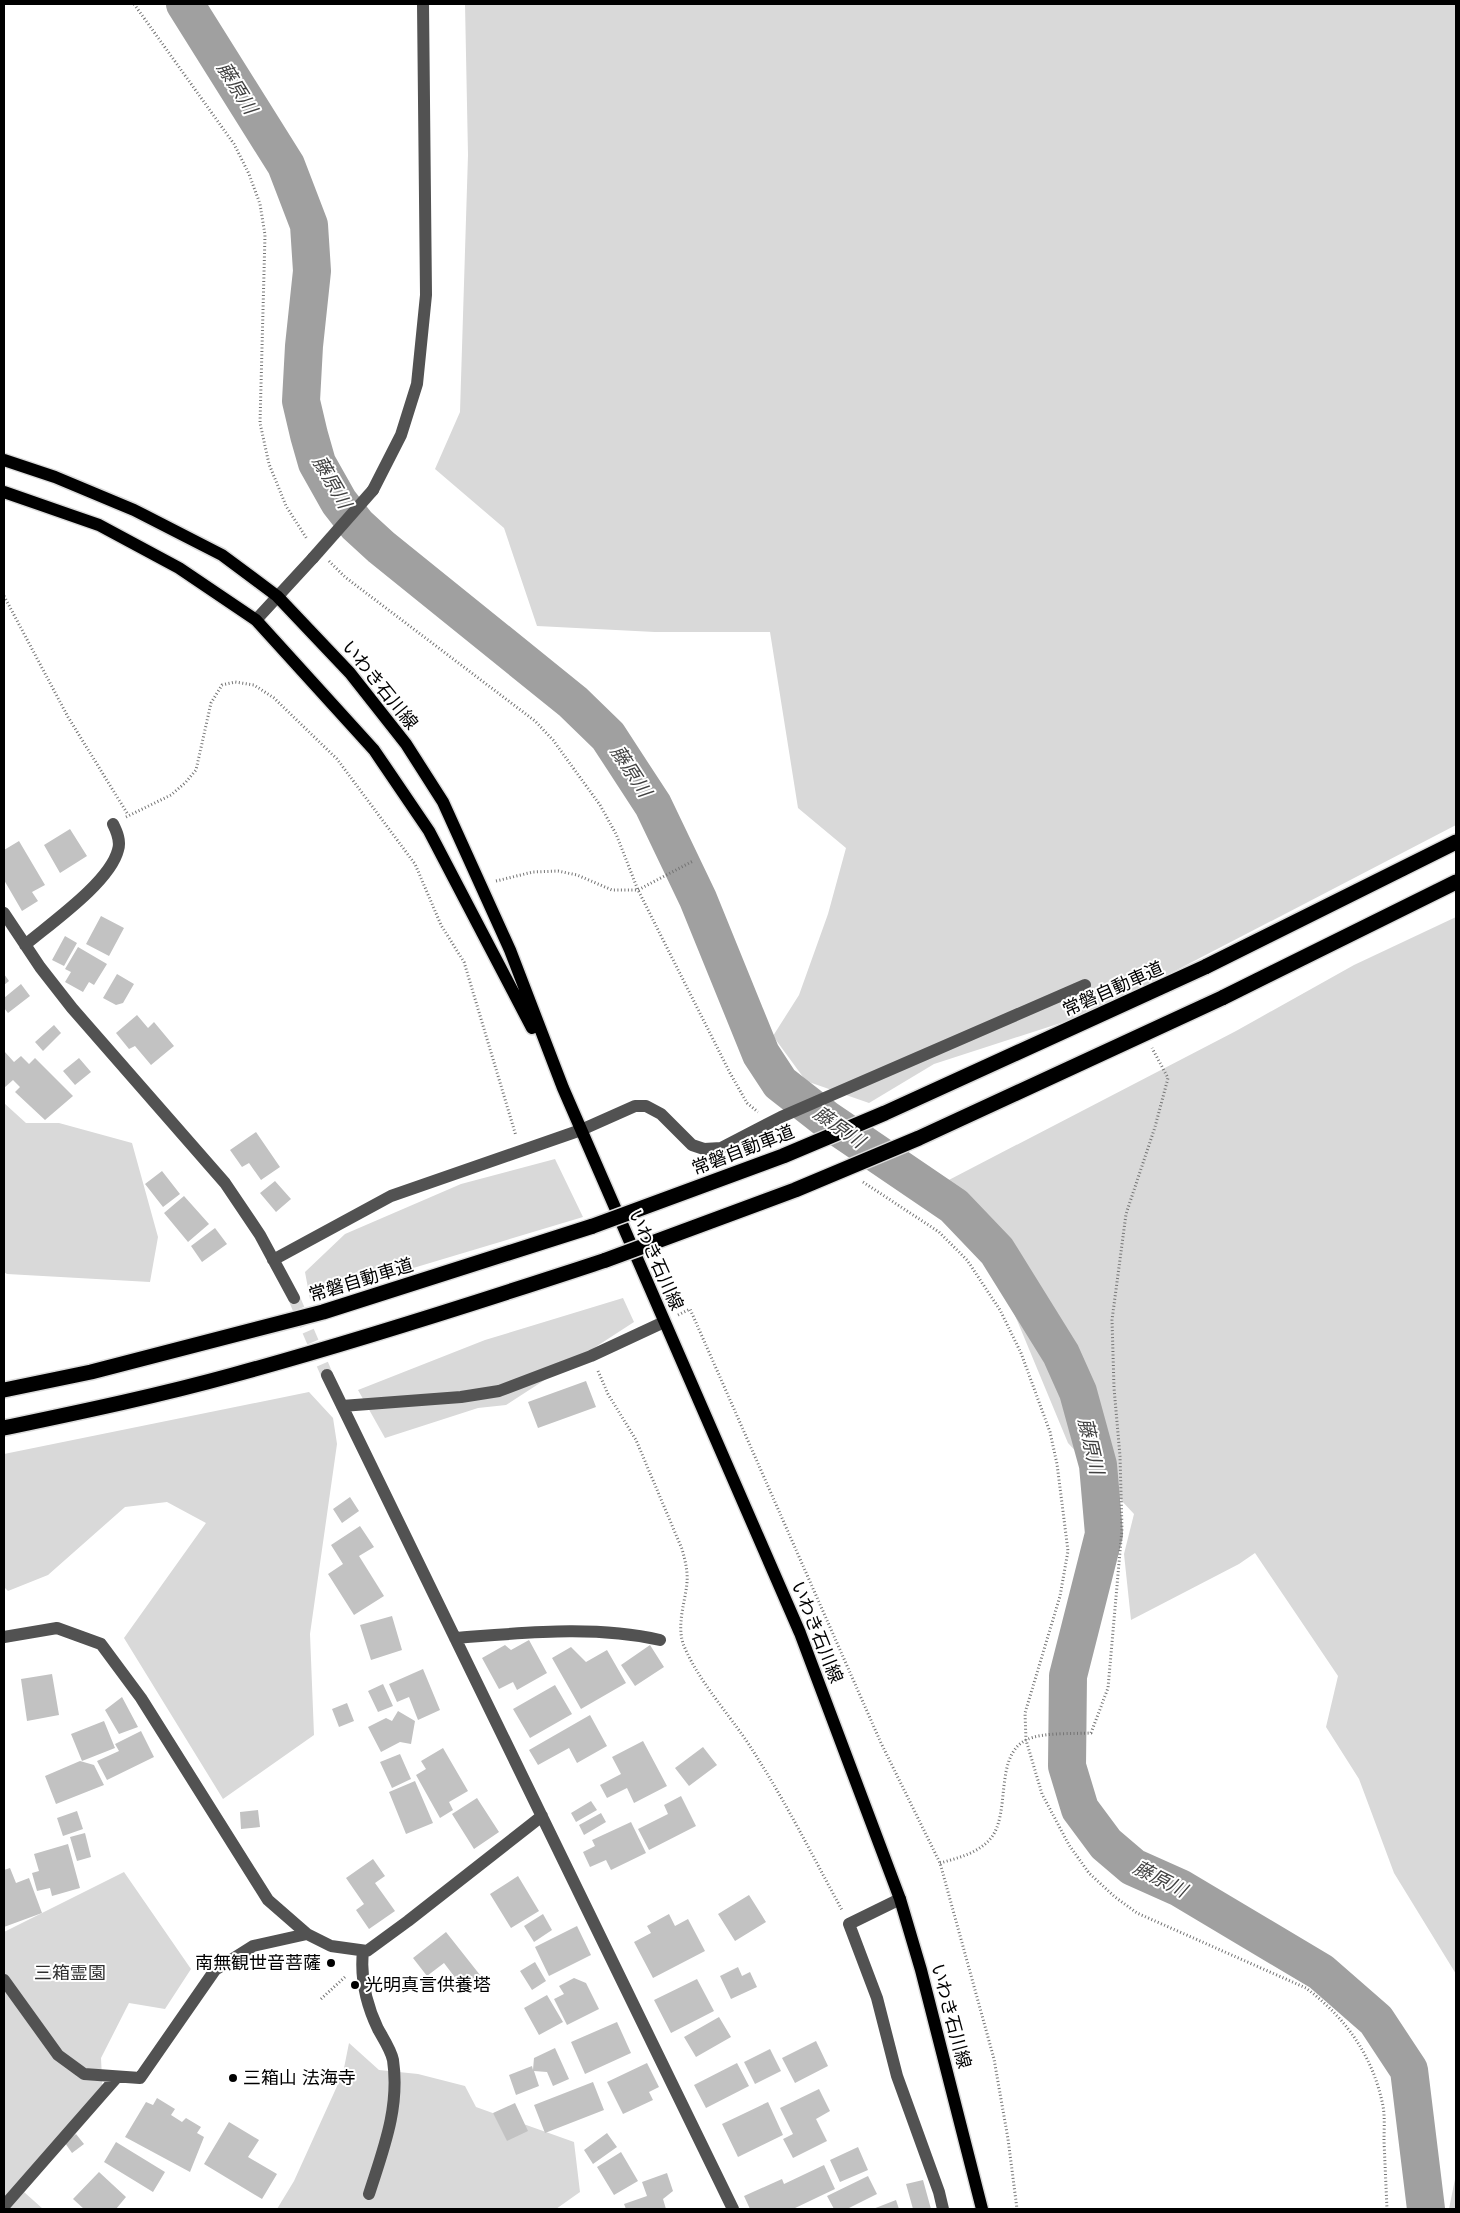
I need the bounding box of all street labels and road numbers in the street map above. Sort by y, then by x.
street label: いわき石川線 [337,635,423,735]
street label: 常磐自動車道 [1059,956,1167,1022]
street label: 常磐自動車道 [688,1119,798,1181]
street label: いわき石川線 [623,1206,689,1314]
street label: 常磐自動車道 [306,1253,416,1307]
street label: いわき石川線 [786,1577,848,1687]
street label: いわき石川線 [925,1961,977,2071]

